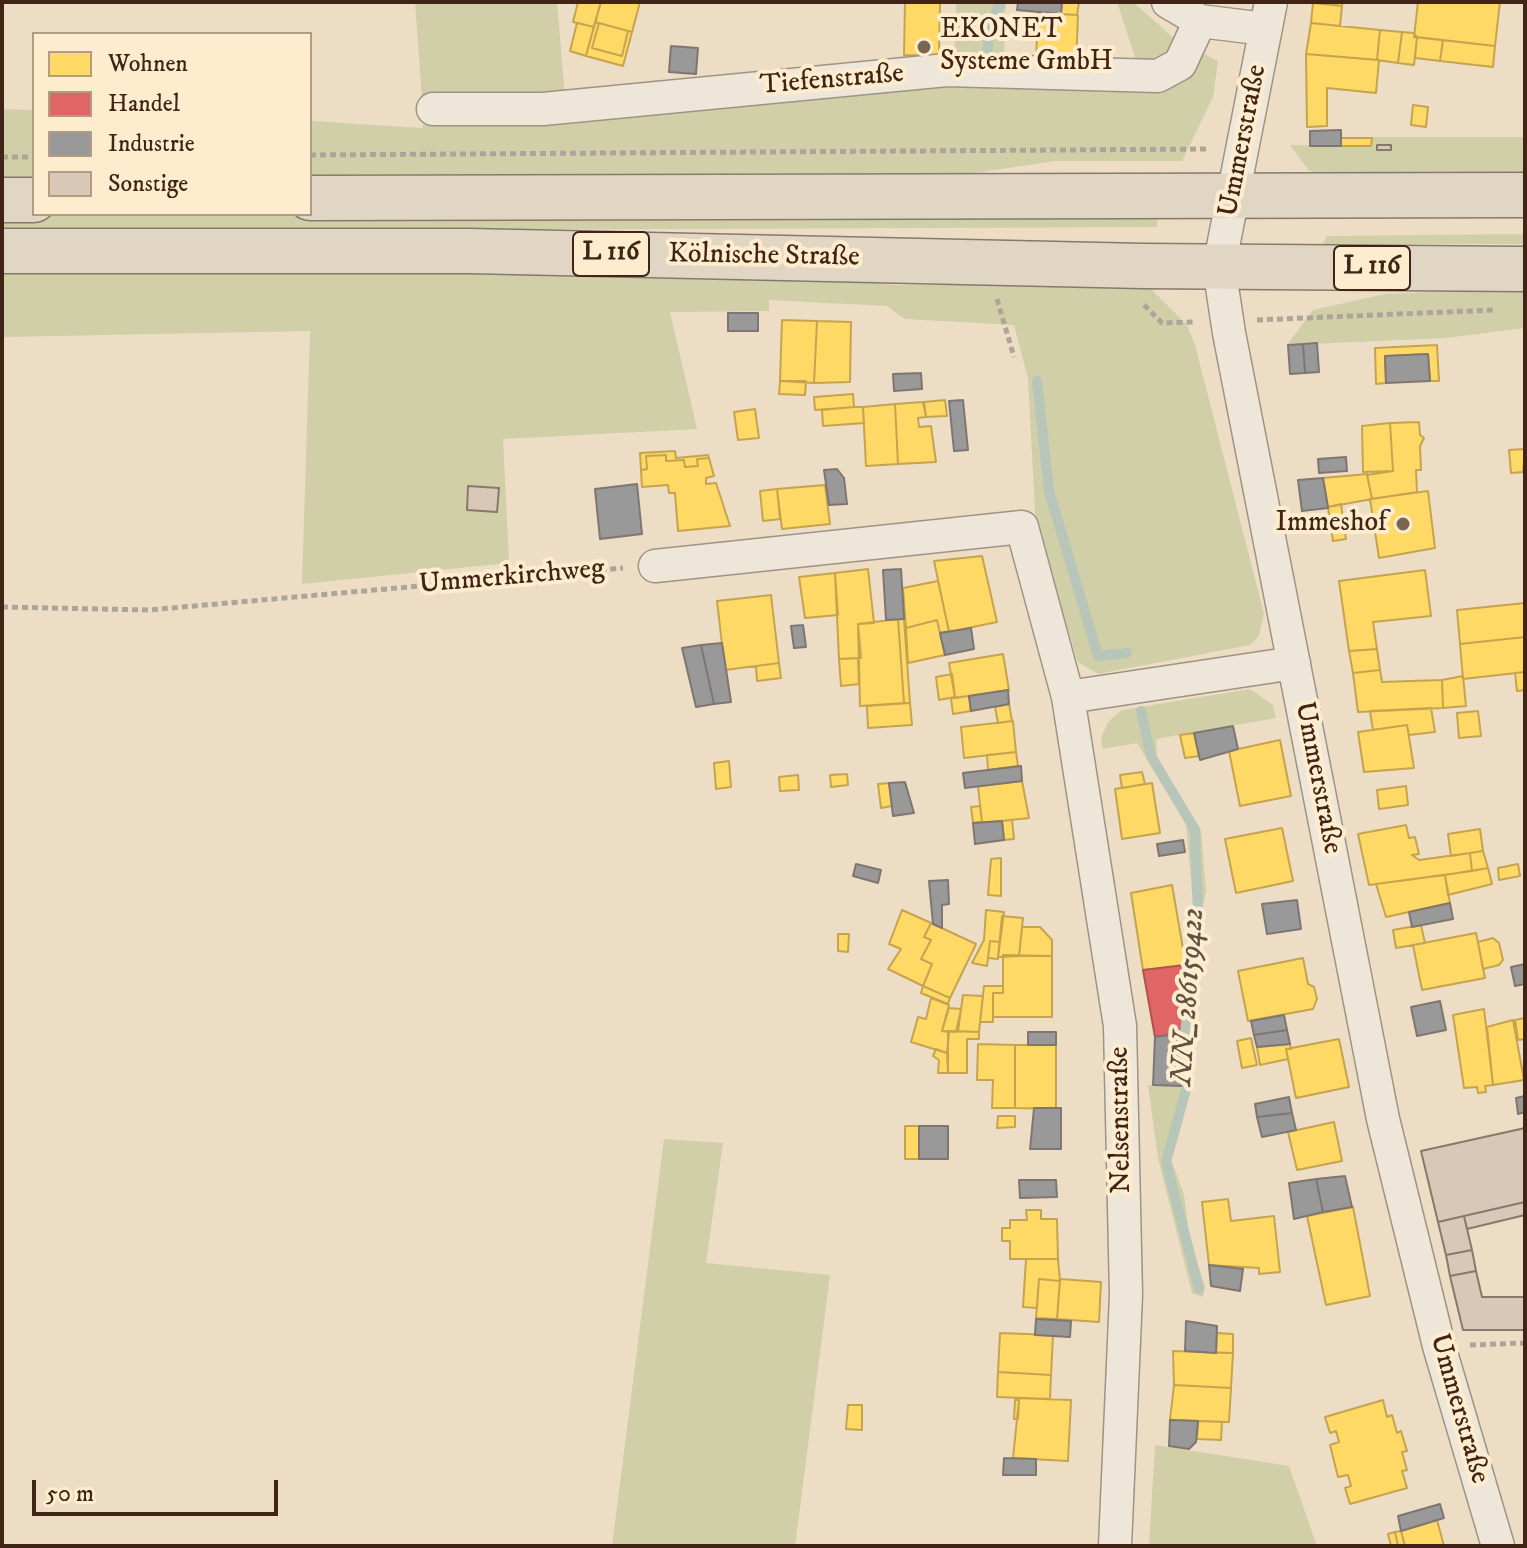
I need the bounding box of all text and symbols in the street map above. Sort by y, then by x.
place label: EKONET Systeme GmbH [940,14,1113,80]
legend [32,32,312,216]
marker: EKONET Systeme GmbH [915,38,933,56]
text: Wohnen [108,49,188,79]
street label: Tiefenstraße [759,58,905,104]
street label: Ummerstraße [1213,62,1275,220]
text: Handel [108,89,180,119]
text: Industrie [108,129,195,159]
text: Sonstige [108,169,188,199]
road number: L 116 [573,232,649,276]
street label: Kölnische Straße [668,239,860,275]
road number: L 116 [1334,246,1410,290]
place label: Immeshof [1275,507,1387,541]
marker: Immeshof [1394,515,1412,533]
street label: Ummerkirchweg [418,553,606,603]
street label: Ummerstraße [1286,699,1348,857]
water label: NN_286159422 [1166,907,1214,1087]
street label: Nelsenstraße [1104,1046,1140,1194]
street label: Ummerstraße [1421,1330,1495,1488]
scale bar [36,1464,282,1514]
text: 50 m [46,1479,94,1509]

